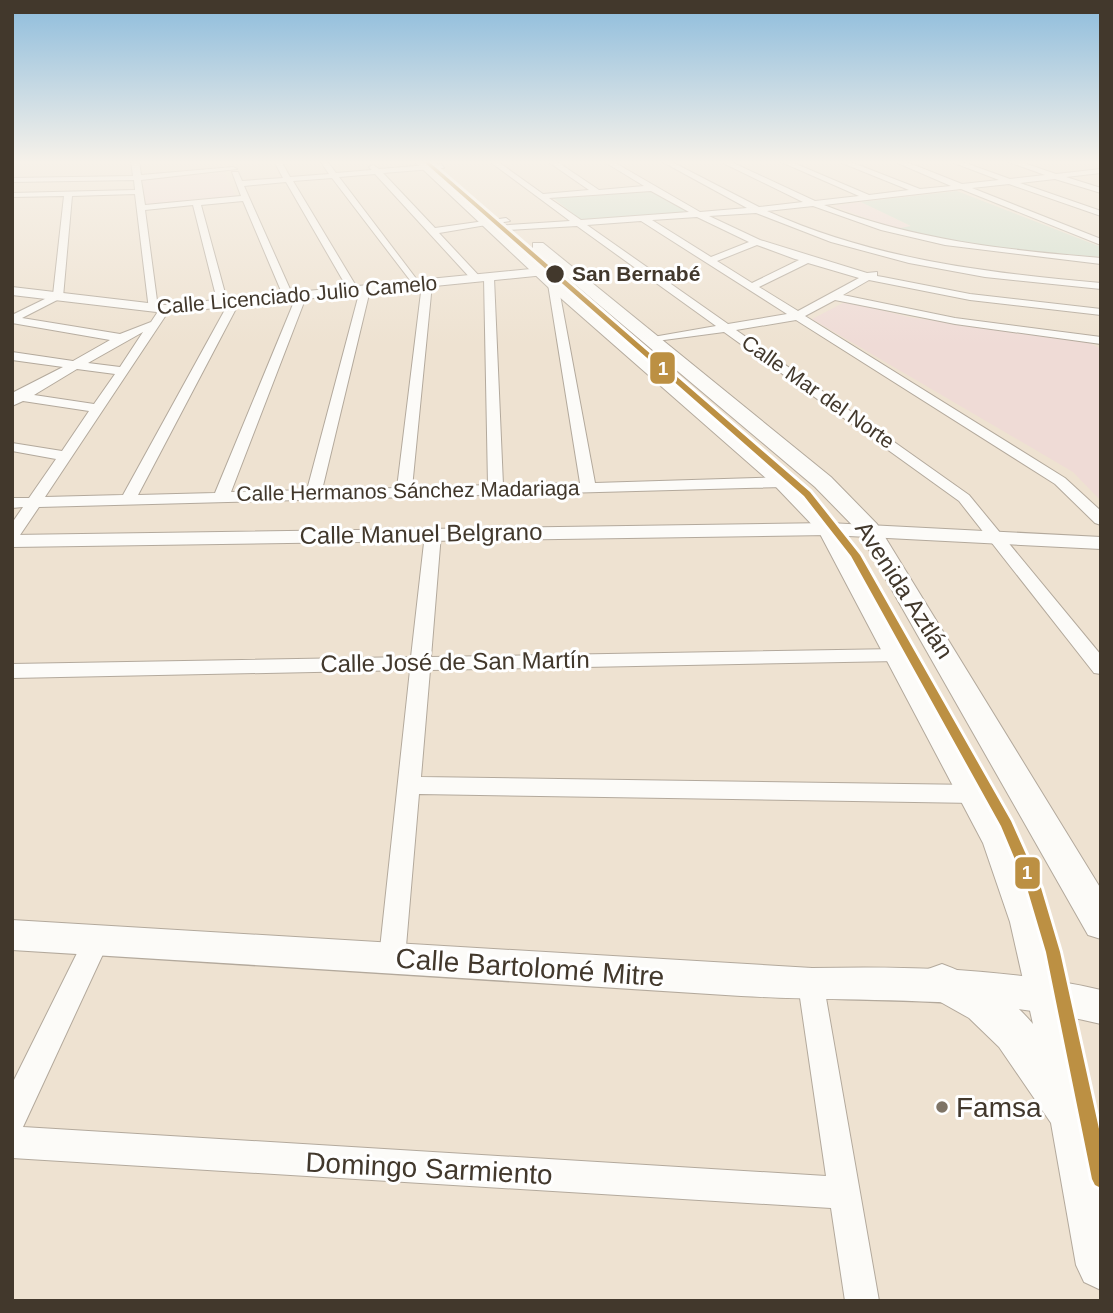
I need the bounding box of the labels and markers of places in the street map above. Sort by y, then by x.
place label: San Bernabé [572,262,700,285]
marker: San Bernabé [544,263,566,285]
place label: Famsa [956,1092,1042,1123]
marker: Famsa [934,1099,950,1115]

